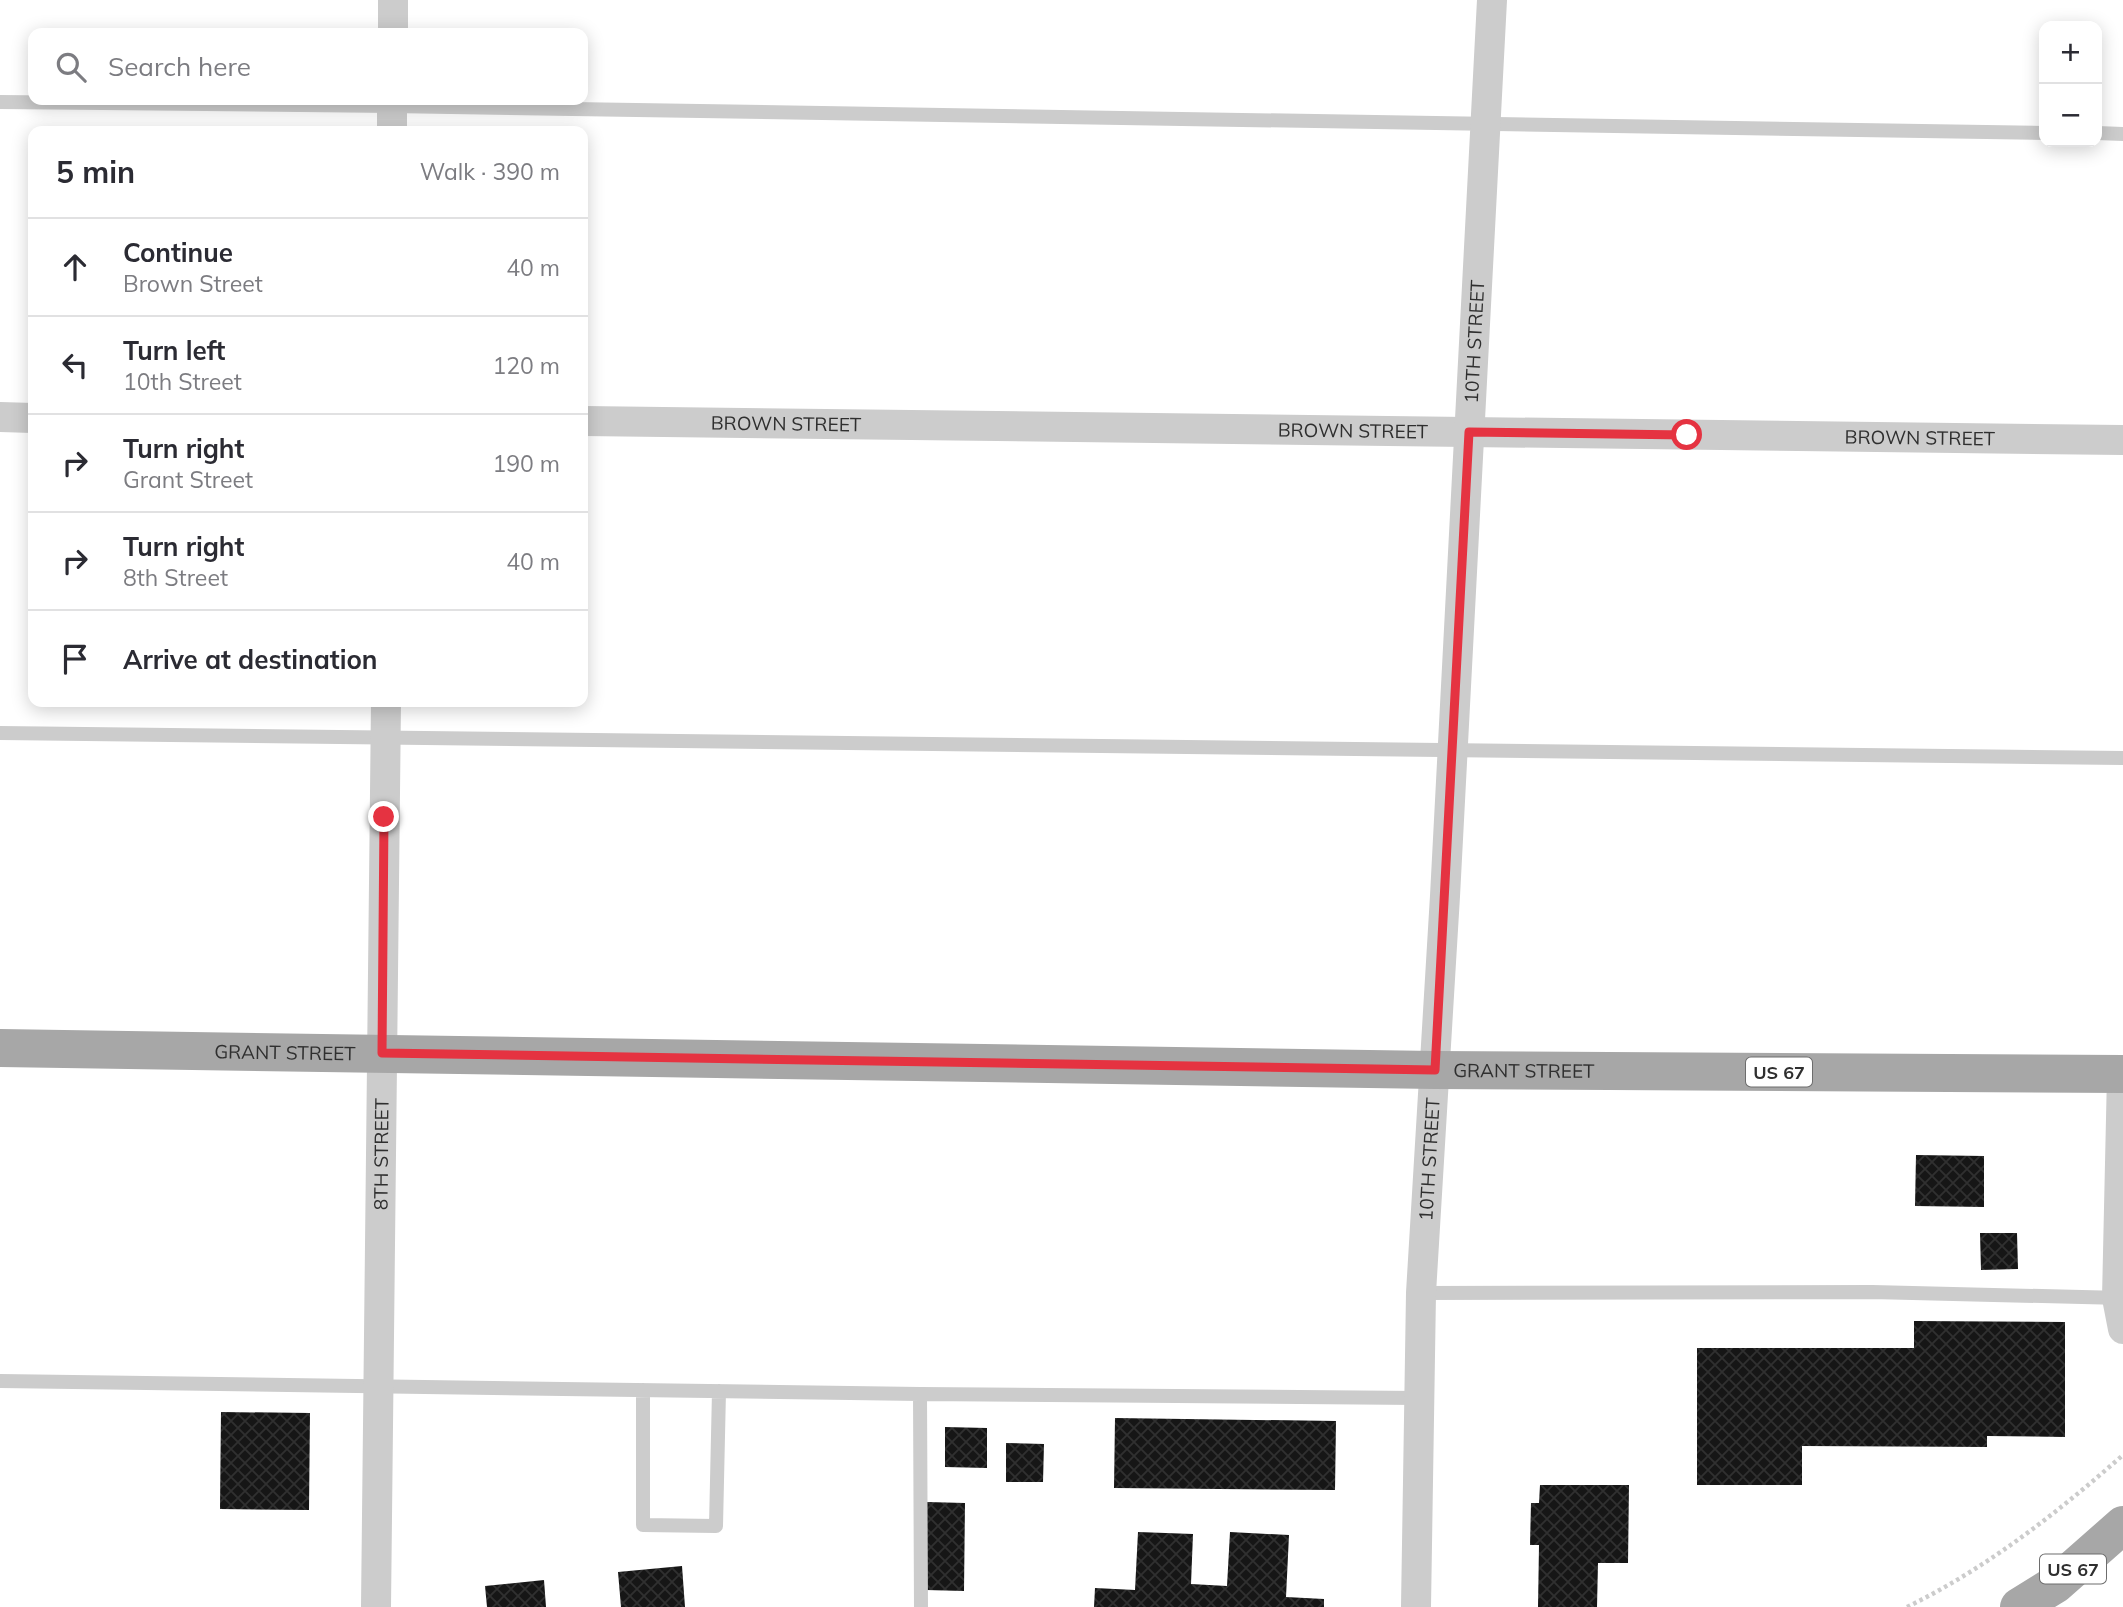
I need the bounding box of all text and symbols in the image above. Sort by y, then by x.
map controls [2039,21,2102,147]
button: + [2039,21,2102,84]
search box [28,28,588,105]
icon: search [52,48,90,86]
text: Search here [108,50,251,83]
button: − [2039,84,2102,147]
text: 5 min [56,153,135,191]
text: Walk · 390 m [420,157,560,186]
text: Continue [123,236,233,269]
icon: ahead [56,248,94,286]
text: 40 m [506,253,560,282]
text: Brown Street [123,269,263,298]
street label: 10TH STREET [1459,279,1489,404]
text: Turn left [123,334,225,367]
icon: left [56,346,94,384]
text: 120 m [492,351,560,380]
text: 10th Street [123,367,242,396]
street label: BROWN STREET [711,411,862,436]
street label: BROWN STREET [1278,418,1429,443]
route start [1671,419,1702,450]
street label: BROWN STREET [1845,425,1996,450]
text: Turn right [123,432,244,465]
icon: right [56,444,94,482]
text: 190 m [492,449,560,478]
text: Grant Street [123,465,253,494]
text: Turn right [123,530,244,563]
icon: right [56,542,94,580]
text: 40 m [506,547,560,576]
text: 8th Street [123,563,228,592]
icon: arrive [56,640,94,678]
text: Arrive at destination [123,643,378,676]
route end [368,801,399,832]
street label: GRANT STREET [214,1039,356,1065]
street label: GRANT STREET [1453,1058,1595,1083]
road number: US 67 [1746,1058,1812,1086]
street label: 10TH STREET [1413,1096,1445,1222]
street label: 8TH STREET [368,1097,394,1210]
road number: US 67 [2040,1554,2106,1584]

